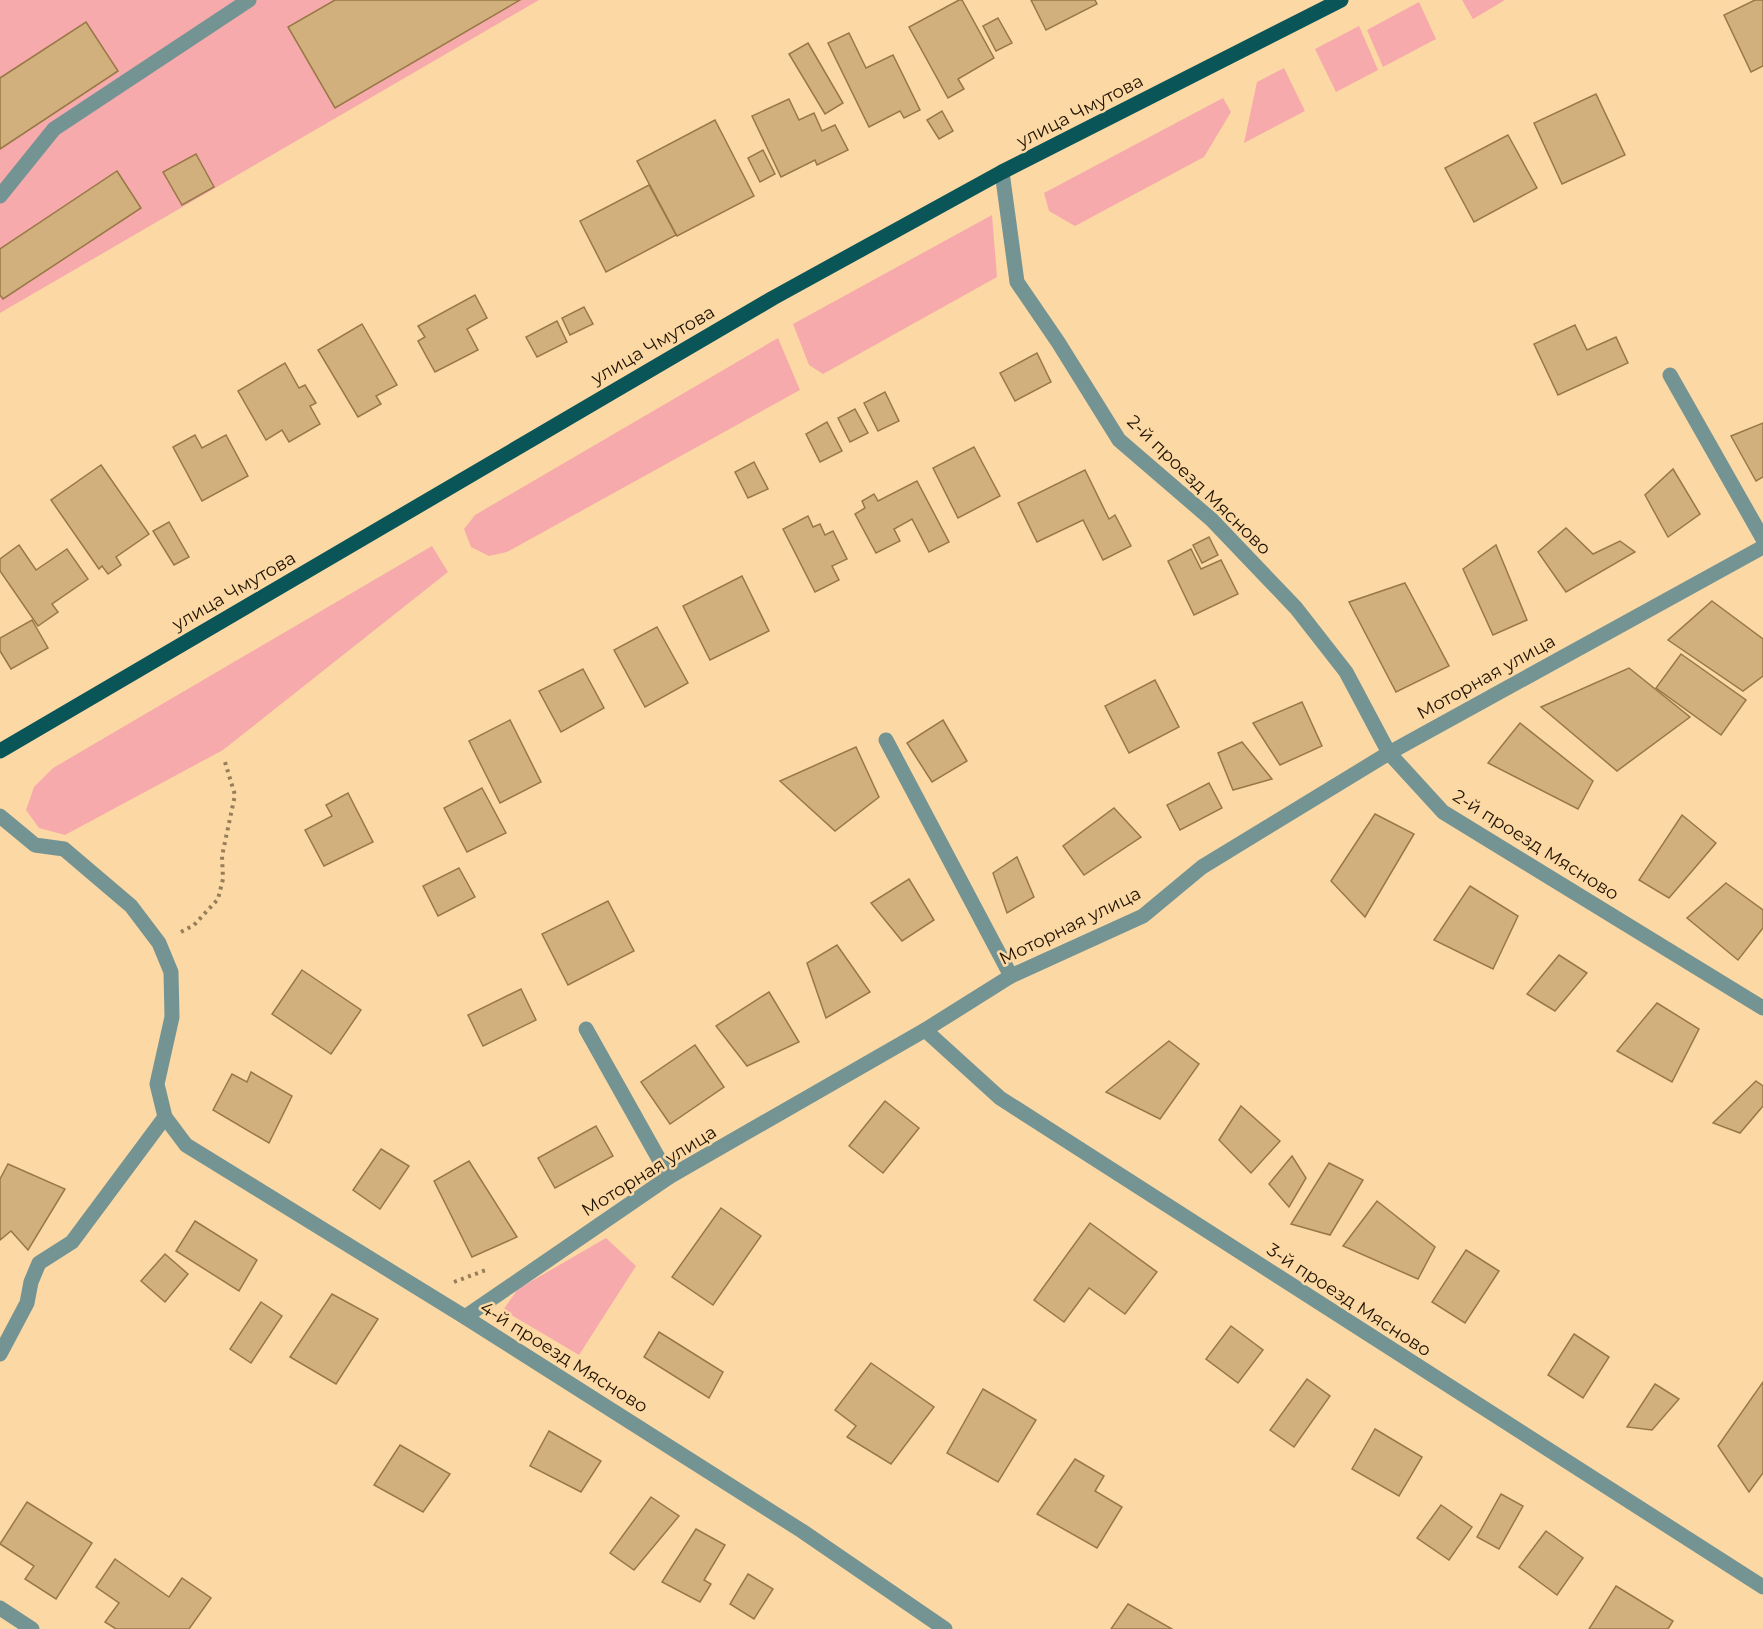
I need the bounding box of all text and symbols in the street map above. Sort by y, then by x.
street label: улица Чмутова [1012,70,1147,153]
street label: улица Чмутова [586,301,719,390]
street label: 2-й проезд Мясново [1122,411,1276,559]
street label: улица Чмутова [167,547,300,636]
street label: Моторная улица [1413,630,1559,724]
street label: 2-й проезд Мясново [1449,785,1623,905]
street label: Моторная улица [996,882,1144,970]
street label: Моторная улица [578,1121,720,1221]
street label: 3-й проезд Мясново [1263,1239,1435,1361]
street label: 4-й проезд Мясново [476,1296,652,1418]

